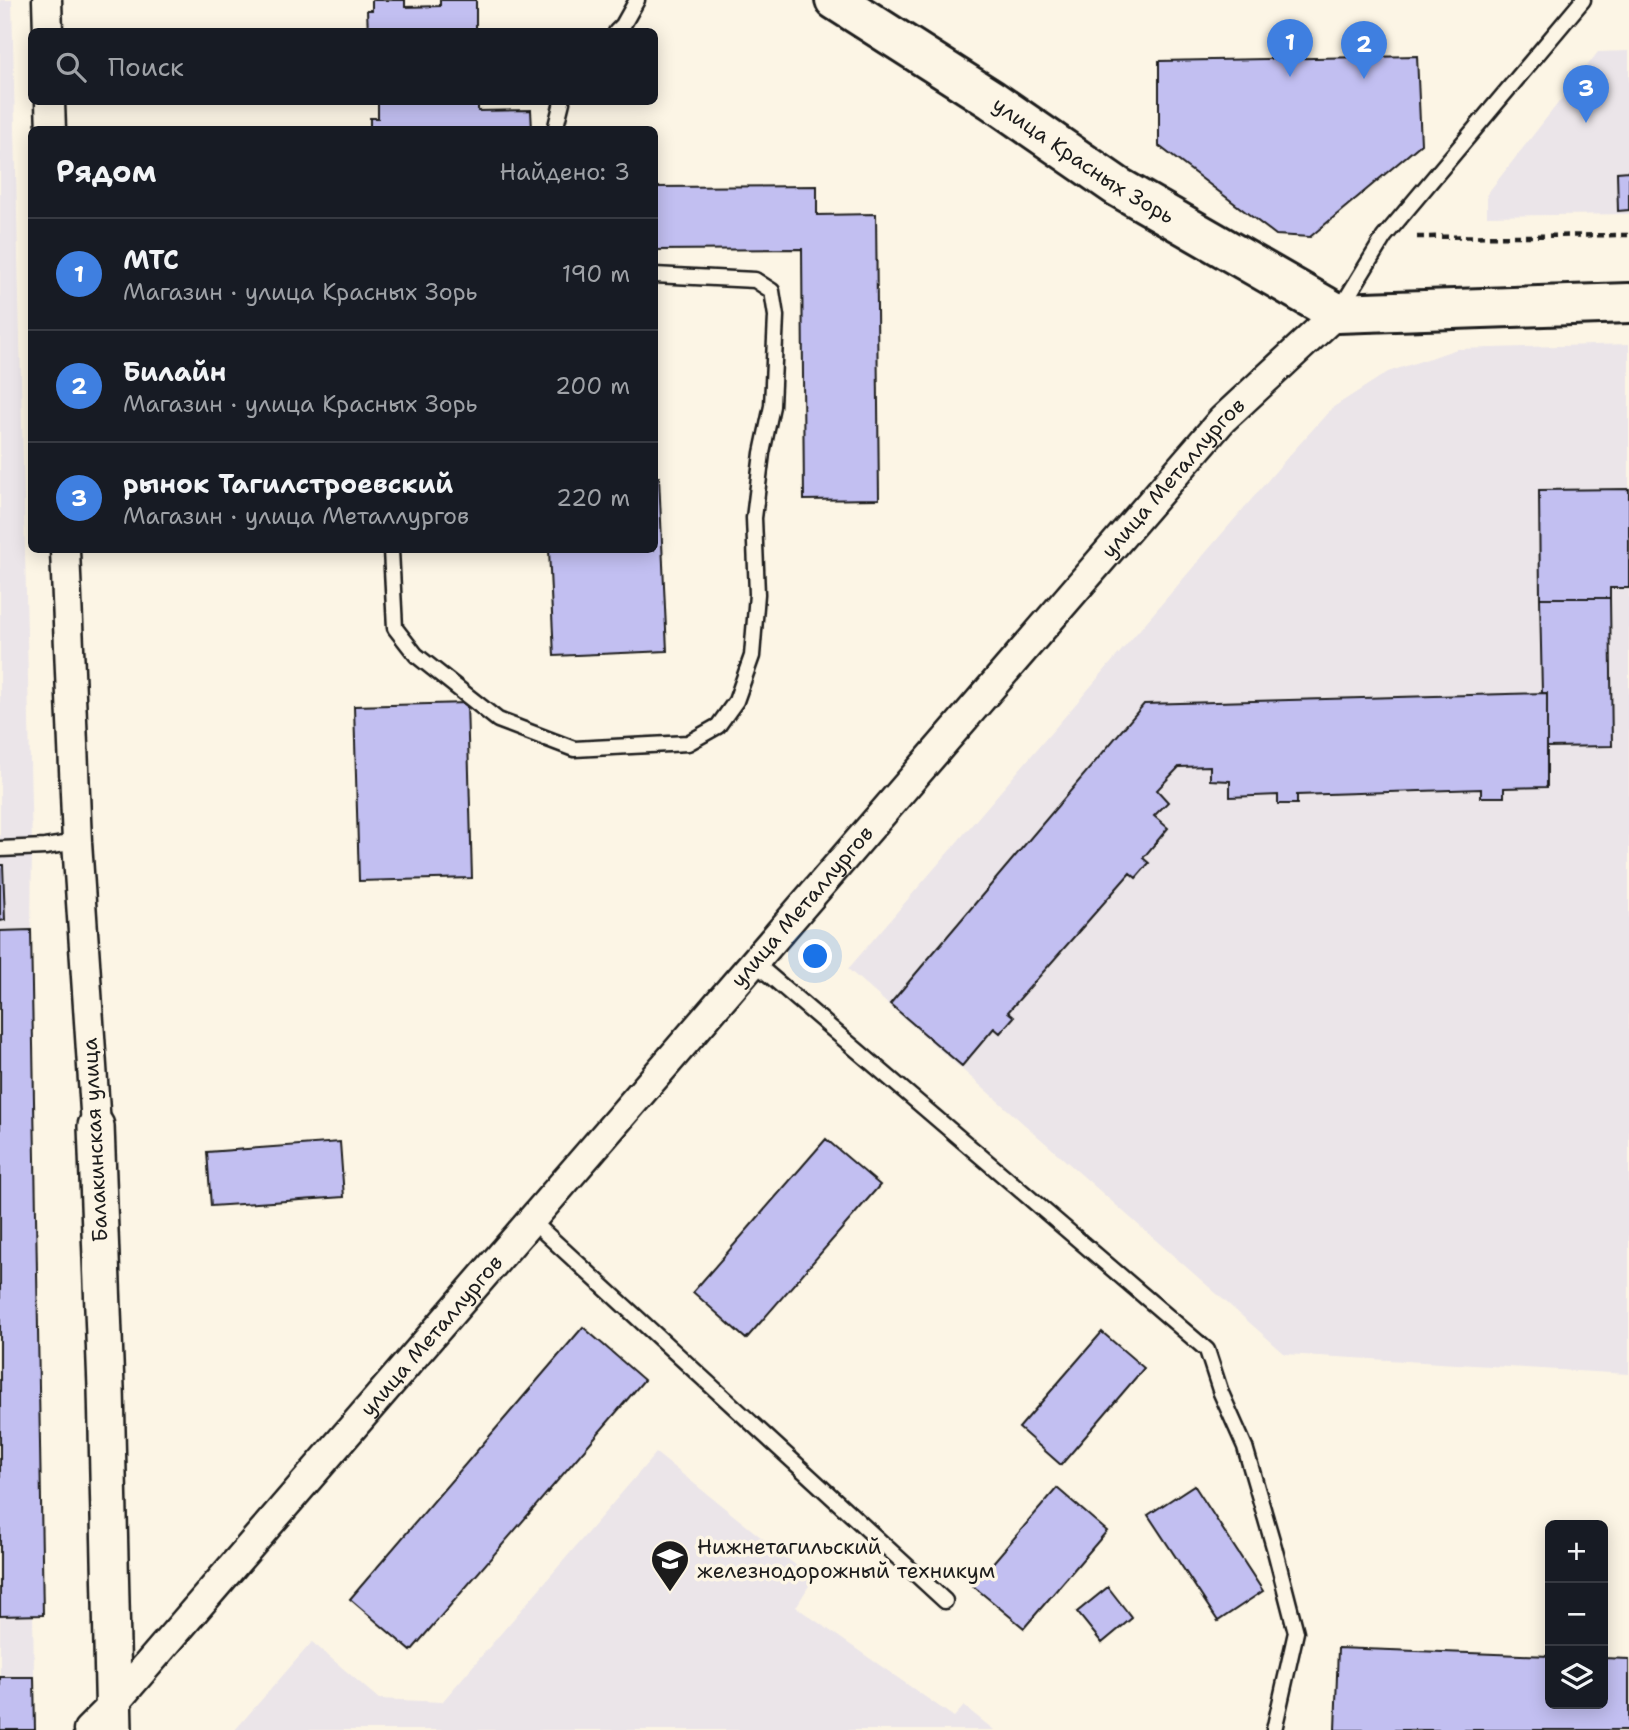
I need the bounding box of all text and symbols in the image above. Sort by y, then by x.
pin: 1 [1267,19,1313,77]
pin: 2 [1341,21,1387,79]
search box [28,28,658,105]
icon: search [52,48,90,86]
text: Поиск [108,49,184,84]
pin: 3 [1563,65,1609,123]
street label: улица Красных Зорь [987,91,1180,231]
text: Рядом [56,151,156,192]
text: Найдено: 3 [500,157,630,187]
text: МТС [123,242,179,277]
text: 1 [74,259,84,289]
text: 190 m [562,259,630,289]
text: Магазин · улица Красных Зорь [123,277,477,307]
text: Билайн [123,354,226,389]
text: 2 [71,371,87,401]
text: 200 m [555,371,630,401]
text: Магазин · улица Красных Зорь [123,389,477,419]
street label: улица Металлургов [1095,392,1251,564]
text: рынок Тагилстроевский [123,466,453,501]
text: 3 [71,483,87,513]
text: 220 m [556,483,630,513]
text: Магазин · улица Металлургов [123,501,469,531]
street label: улица Металлургов [725,820,880,993]
your location [798,939,832,973]
street label: Балакинская улица [76,1037,114,1243]
street label: улица Металлургов [354,1249,509,1422]
map controls [1545,1520,1608,1709]
button: + [1545,1520,1608,1583]
place label: Нижнетагильский железнодорожный техникум [697,1533,995,1585]
school or university icon: Нижнетагильский железнодорожный техникум [649,1538,691,1593]
button: − [1545,1583,1608,1646]
button: layers [1545,1646,1608,1709]

